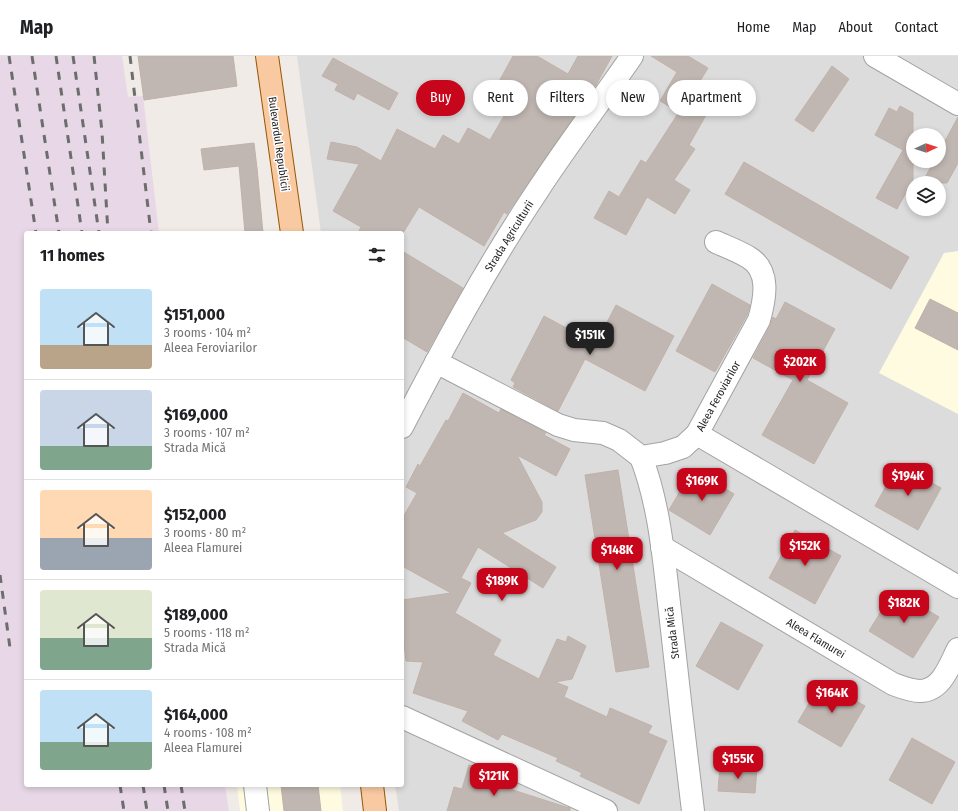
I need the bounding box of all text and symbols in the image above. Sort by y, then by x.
text: Map [20,16,53,39]
text: Home [737,19,770,36]
text: Map [792,19,816,36]
text: About [838,19,873,36]
text: Contact [895,19,938,36]
chip: Buy [416,80,465,116]
chip: Rent [473,80,528,116]
chip: Filters [536,80,598,116]
chip: New [606,80,659,116]
chip: Apartment [667,80,756,116]
street label: Bulevardul Republicii [265,96,292,192]
north arrow [906,128,946,168]
map controls [906,128,946,216]
button: layers [906,176,946,216]
street label: Strada Agriculturii [482,198,537,274]
icon: filters [366,244,388,266]
text: 11 homes [40,245,105,266]
text: $151,000 [164,304,225,325]
icon: home [72,305,120,353]
pin: $151K [562,322,618,356]
text: 3 rooms · 104 m² [164,325,251,340]
text: $151K [575,327,605,342]
text: Aleea Feroviarilor [164,340,257,355]
pin: $202K [772,349,828,383]
text: $202K [784,354,816,369]
street label: Aleea Feroviarilor [694,359,743,434]
text: $169,000 [164,404,228,425]
icon: home [72,406,120,454]
text: 3 rooms · 107 m² [164,425,250,440]
text: Strada Mică [164,440,226,455]
pin: $194K [880,463,936,497]
pin: $169K [674,468,730,502]
text: $194K [892,468,924,483]
text: $169K [686,473,718,488]
text: $152,000 [164,504,227,525]
icon: home [72,506,120,554]
text: 3 rooms · 80 m² [164,525,246,540]
pin: $152K [777,533,833,567]
pin: $148K [589,537,645,571]
text: $152K [789,538,821,553]
text: Aleea Flamurei [164,540,242,555]
text: $148K [601,542,633,557]
pin: $189K [474,568,530,602]
text: $189K [486,573,518,588]
pin: $182K [876,590,932,624]
text: $182K [888,595,920,610]
text: $189,000 [164,604,228,625]
icon: home [72,606,120,654]
street label: Strada Mică [663,606,682,660]
street label: Aleea Flamurei [784,616,848,661]
text: 5 rooms · 118 m² [164,625,249,640]
text: Strada Mică [164,640,226,655]
pin: $164K [804,680,860,714]
text: $164K [816,685,848,700]
text: $164,000 [164,704,228,725]
icon: home [72,706,120,754]
text: 4 rooms · 108 m² [164,725,252,740]
text: Aleea Flamurei [164,740,242,755]
pin: $155K [710,746,766,780]
text: $155K [722,751,754,766]
pin: $121K [466,763,522,797]
text: $121K [479,768,509,783]

